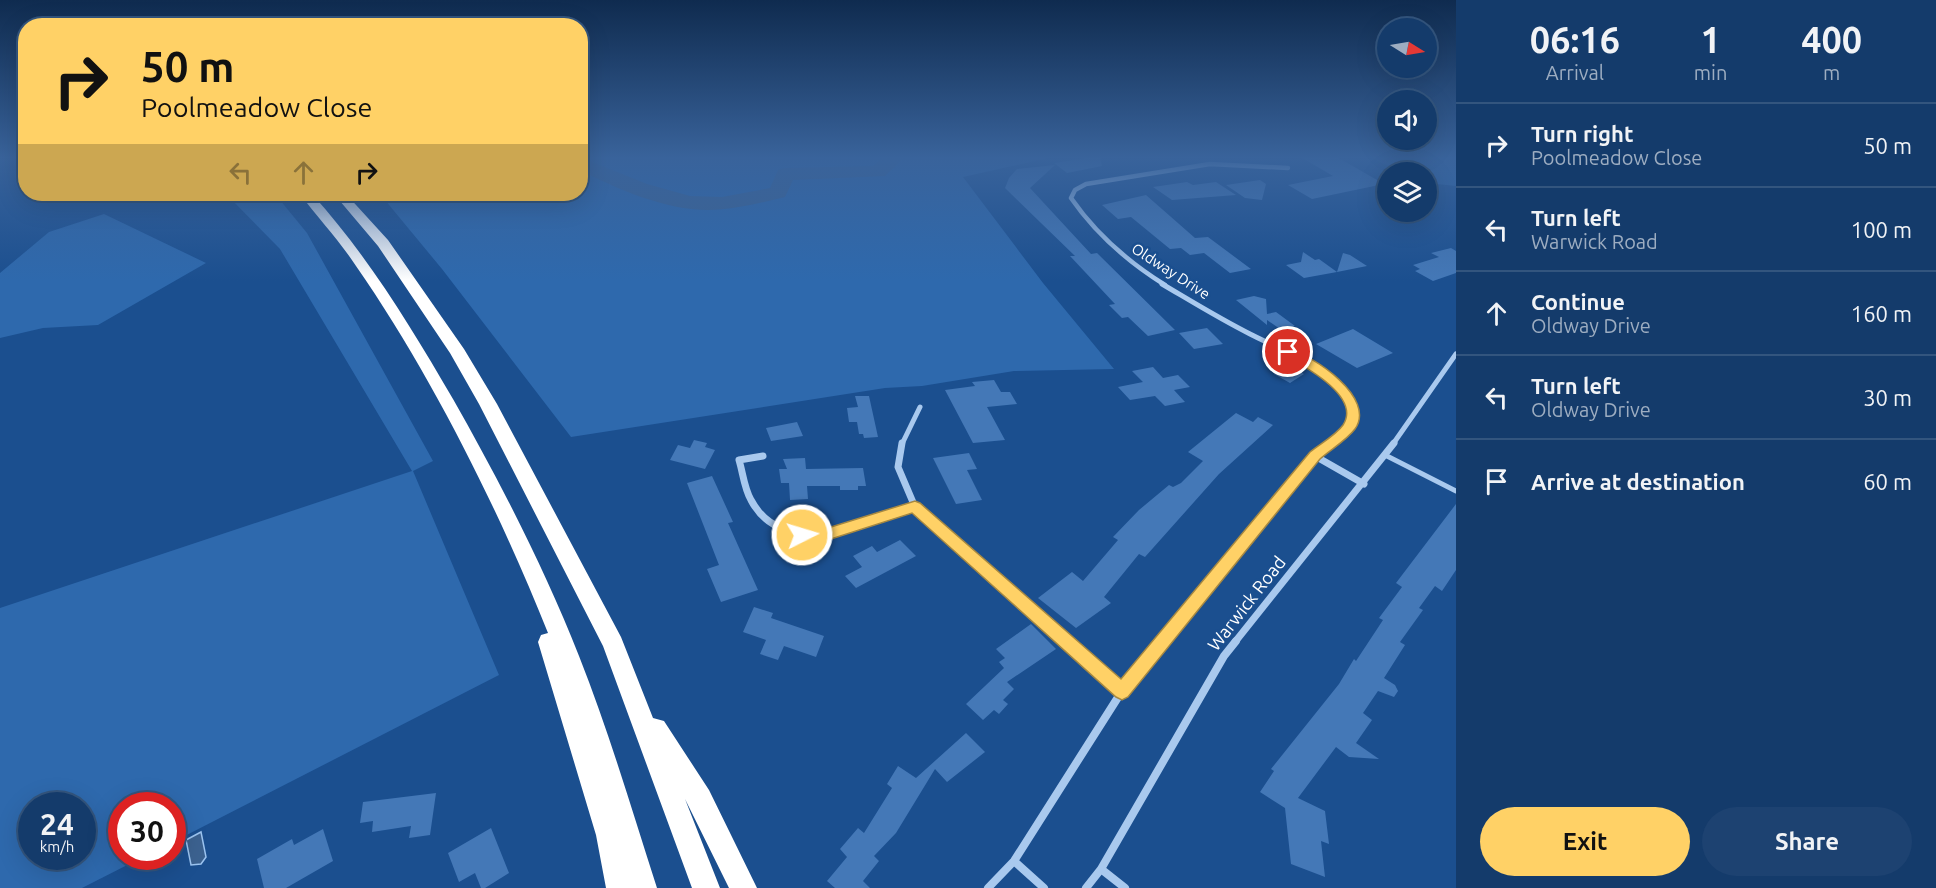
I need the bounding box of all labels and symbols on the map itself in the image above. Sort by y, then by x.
north arrow [1377,18,1437,78]
street label: Oldway Drive [1129,239,1213,303]
pin [1262,326,1313,377]
position arrow [770,503,834,567]
street label: Warwick Road [1203,552,1289,654]
speed limit sign: 30 [108,792,186,870]

